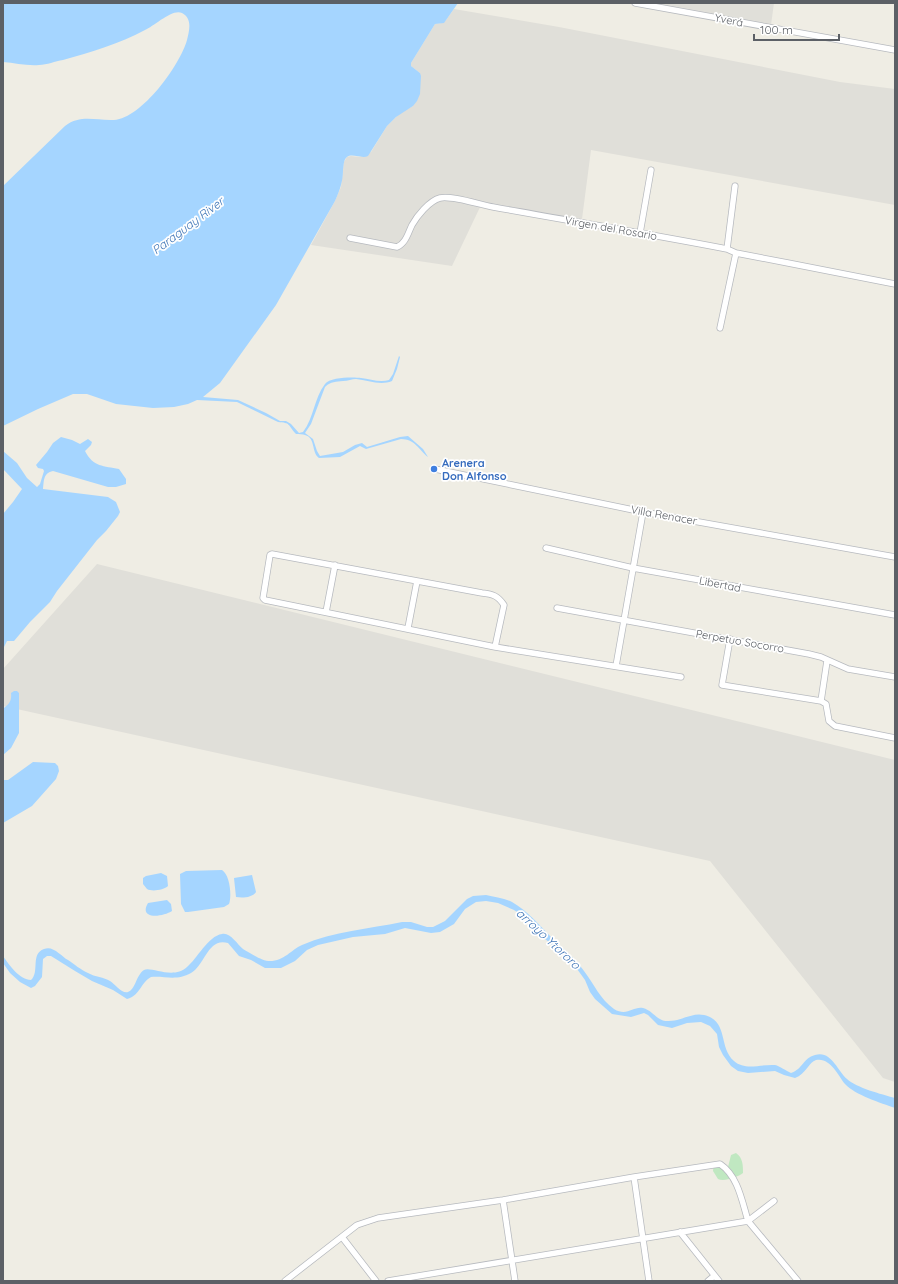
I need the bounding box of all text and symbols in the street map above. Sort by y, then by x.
street label: Yverá [714,10,744,30]
scale bar [754,16,839,42]
text: 100 m [760,22,793,37]
water label: Paraguay River [149,193,228,257]
street label: Virgen del Rosario [564,213,659,243]
place label: Arenera Don Alfonso [442,456,507,483]
marker: Arenera Don Alfonso [429,464,439,474]
street label: Villa Renacer [630,502,699,528]
street label: Libertad [698,573,742,595]
street label: Perpetuo Socorro [695,626,786,656]
water label: arroyo Ytororo [513,905,584,973]

